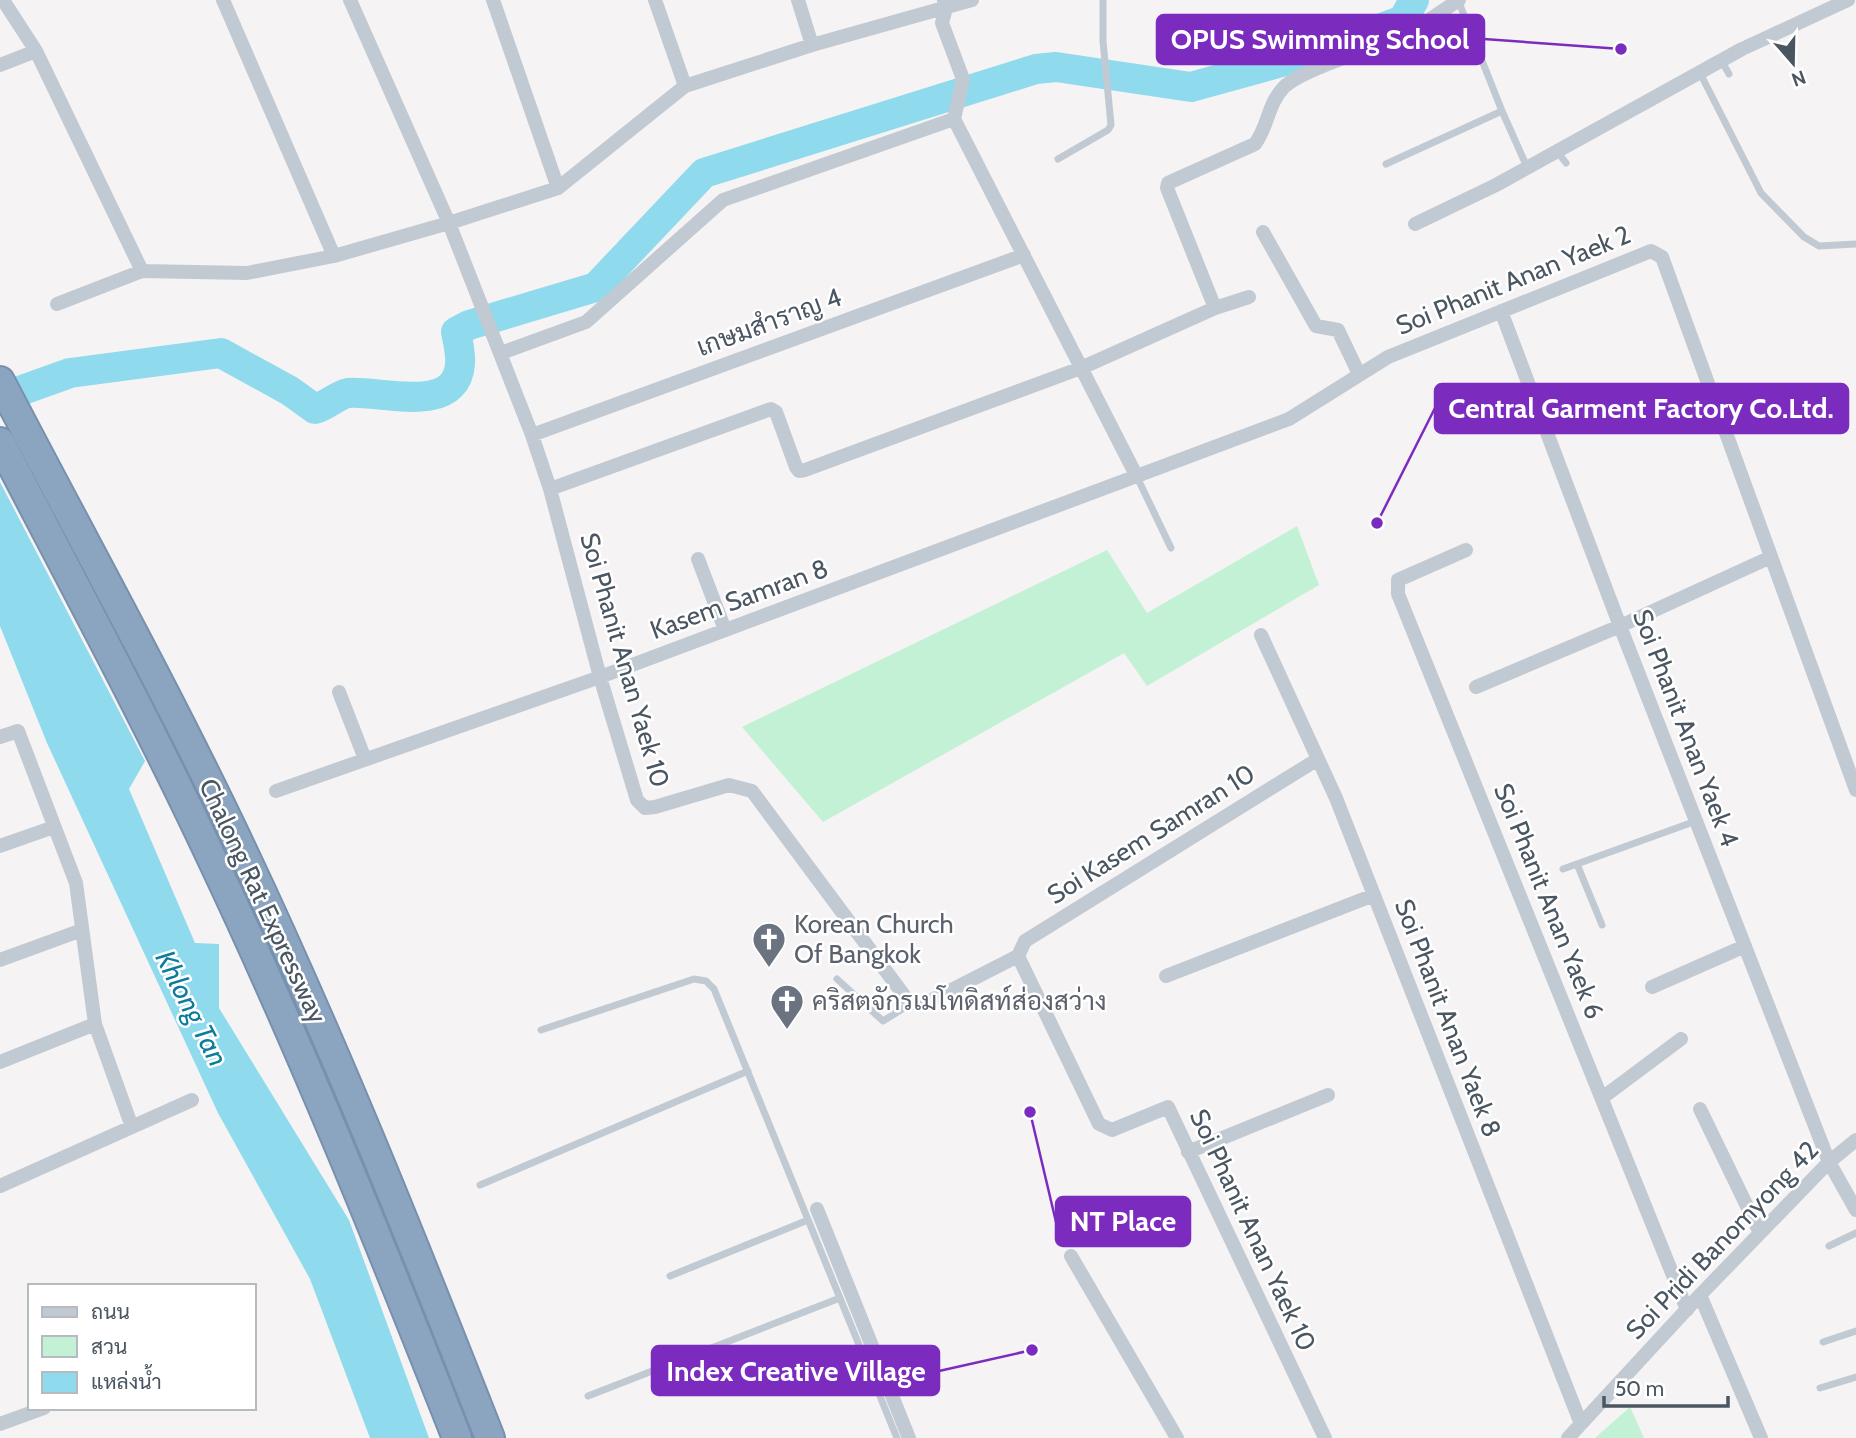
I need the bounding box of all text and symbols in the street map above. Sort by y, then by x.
callout: OPUS Swimming School [1157,15,1484,64]
text: OPUS Swimming School [1171,22,1469,56]
north arrow [1758,28,1828,98]
text: N [1788,65,1809,92]
street label: Soi Phanit Anan Yaek 2 [1391,218,1635,342]
street label: เกษมสำราญ 4 [692,281,846,363]
callout: Central Garment Factory Co.Ltd. [1435,384,1848,433]
text: Central Garment Factory Co.Ltd. [1448,391,1834,425]
street label: Soi Phanit Anan Yaek 10 [573,529,677,791]
street label: Kasem Samran 8 [646,552,832,646]
street label: Soi Phanit Anan Yaek 4 [1626,605,1746,851]
street label: Soi Kasem Samran 10 [1041,757,1261,911]
street label: Chalong Rat Expressway [192,774,334,1028]
street label: Soi Phanit Anan Yaek 6 [1487,779,1611,1023]
street label: Soi Phanit Anan Yaek 8 [1388,895,1508,1141]
place label: Korean Church Of Bangkok [794,908,954,970]
church icon: Korean Church Of Bangkok [750,920,788,969]
water label: Khlong Tan [148,944,236,1072]
church icon: คริสตจักรเมโทดิสท์ส่องสว่าง [768,982,806,1031]
place label: คริสตจักรเมโทดิสท์ส่องสว่าง [812,984,1107,1017]
street label: Soi Phanit Anan Yaek 10 [1183,1104,1323,1356]
street label: Soi Pridi Banomyong 42 [1619,1134,1825,1346]
callout: NT Place [1056,1197,1190,1246]
text: NT Place [1070,1204,1176,1238]
legend [28,1284,256,1410]
text: ถนน [91,1299,130,1324]
text: สวน [91,1334,127,1359]
callout: Index Creative Village [652,1346,939,1395]
text: Index Creative Village [666,1354,926,1388]
text: แหล่งน้ำ [91,1364,162,1394]
scale bar [1604,1364,1728,1408]
text: 50 m [1615,1376,1664,1401]

